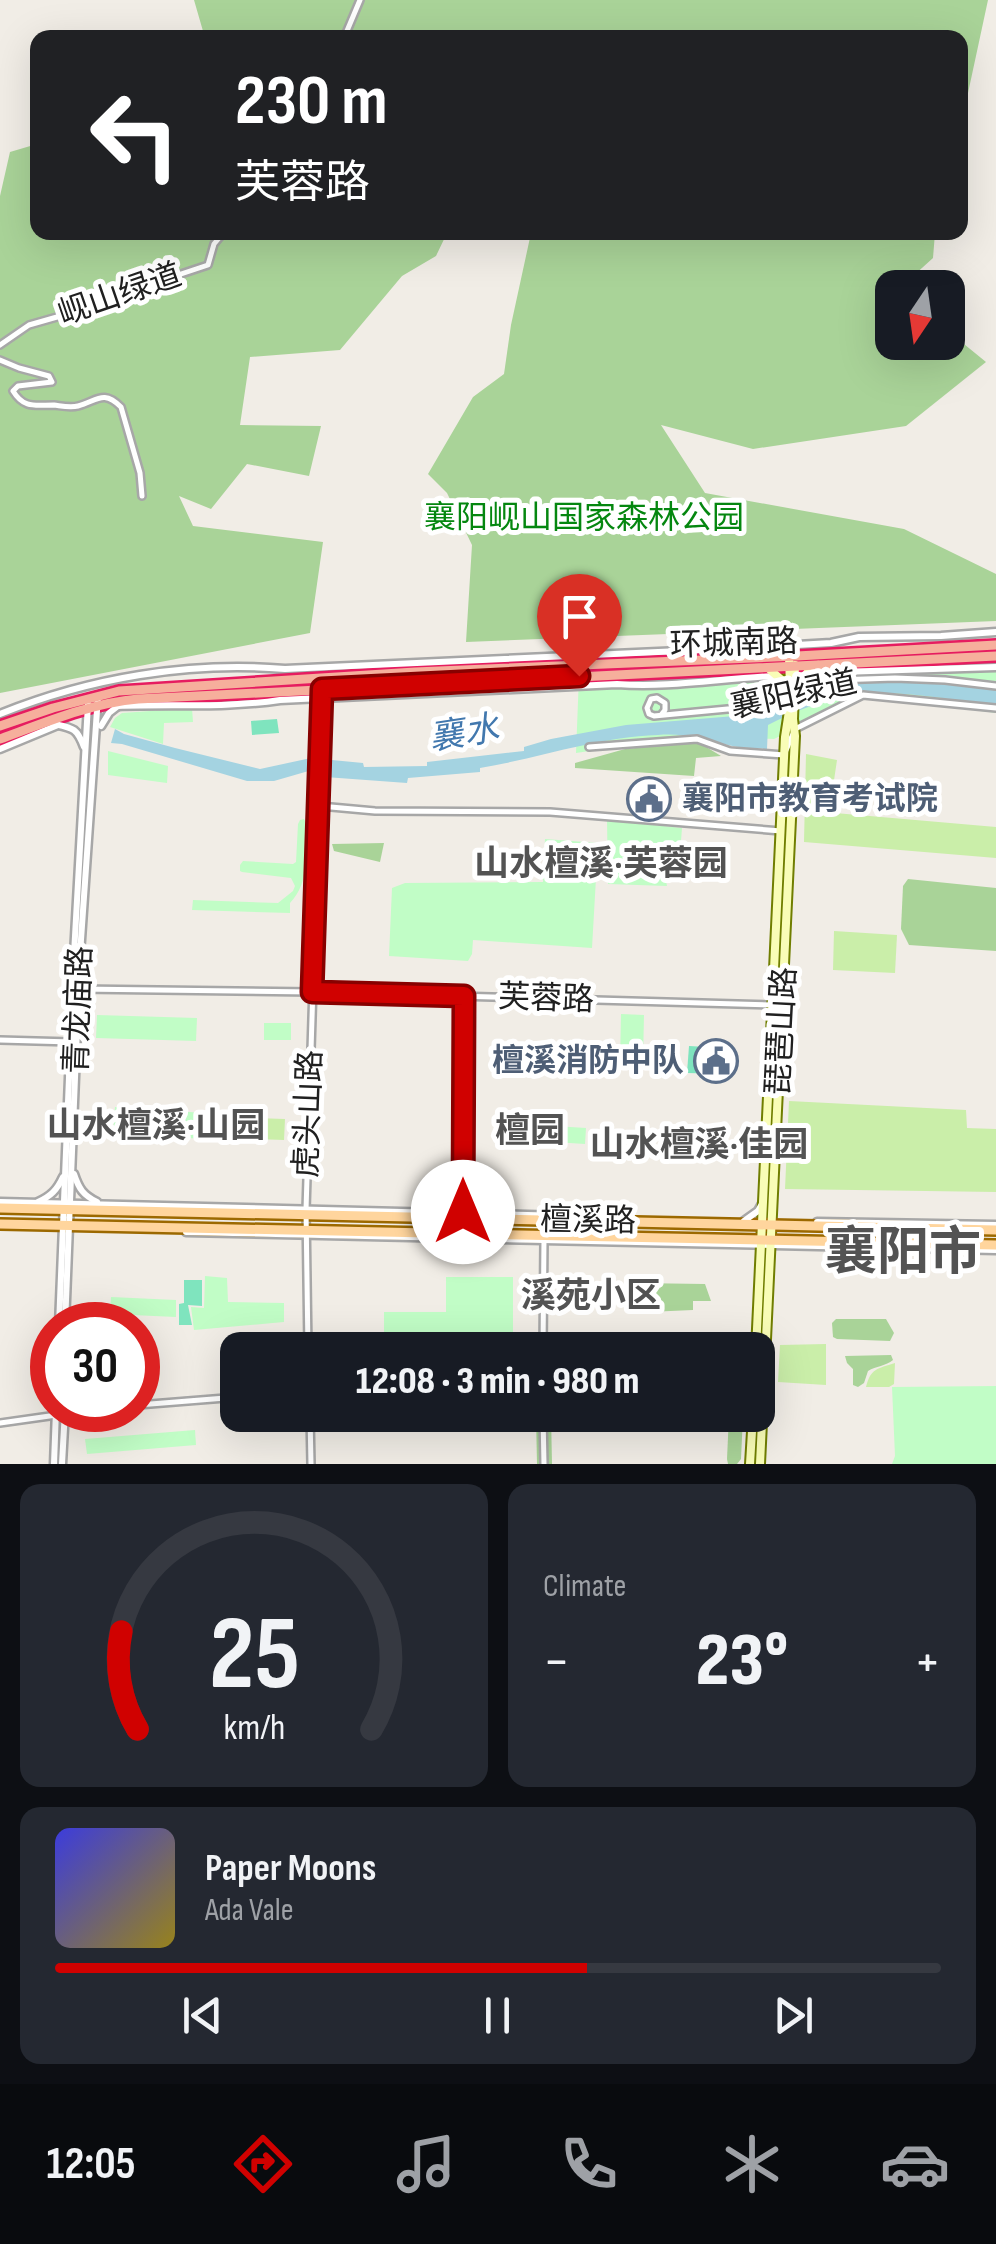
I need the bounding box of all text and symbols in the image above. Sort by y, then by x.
text: 230 m [235,60,388,144]
icon: left [70,70,200,200]
text: 芙蓉路 [235,156,370,211]
street label: 岘山绿道 [53,256,187,334]
north arrow [875,270,965,360]
map controls [875,270,965,360]
park label: 襄阳岘山国家森林公园 [424,499,744,538]
pin [537,574,622,677]
icon: arrive [552,589,607,644]
street label: 环城南路 [669,622,799,666]
street label: 襄阳绿道 [727,663,861,727]
water label: 襄水 [426,707,504,761]
public building icon: 襄阳市教育考试院 [626,776,672,822]
place label: 襄阳市教育考试院 [682,780,938,819]
district label: 山水檀溪·芙蓉园 [474,843,728,886]
street label: 青龙庙路 [57,945,101,1075]
street label: 琵琶山路 [759,966,805,1096]
street label: 芙蓉路 [497,978,595,1020]
public building icon: 檀溪消防中队 [693,1038,739,1084]
place label: 檀溪消防中队 [492,1042,684,1081]
street label: 虎头山路 [287,1049,331,1179]
district label: 山水檀溪·山园 [47,1105,265,1148]
district label: 檀园 [495,1110,565,1153]
district label: 山水檀溪·佳园 [590,1124,808,1167]
position arrow [411,1160,515,1264]
street label: 檀溪路 [540,1201,636,1241]
district label: 襄阳市 [825,1222,981,1285]
district label: 溪苑小区 [521,1275,661,1318]
speed limit sign: 30 [30,1302,160,1432]
text: 12:08 · 3 min · 980 m [356,1359,639,1404]
text: Climate [543,1567,626,1606]
text: 25 [208,1593,300,1718]
text: 23° [696,1616,788,1707]
text: − [543,1629,570,1696]
text: + [914,1629,941,1696]
text: km/h [223,1707,285,1750]
text: Paper Moons [205,1846,376,1891]
text: Ada Vale [205,1891,294,1930]
icon: previous [175,1988,230,2043]
icon: pause [470,1988,525,2043]
icon: next [766,1988,821,2043]
icon: directions [228,2129,298,2199]
icon: music [391,2129,461,2199]
icon: phone [554,2129,624,2199]
icon: climate [717,2129,787,2199]
icon: car [880,2129,950,2199]
text: 12:05 [46,2137,136,2192]

